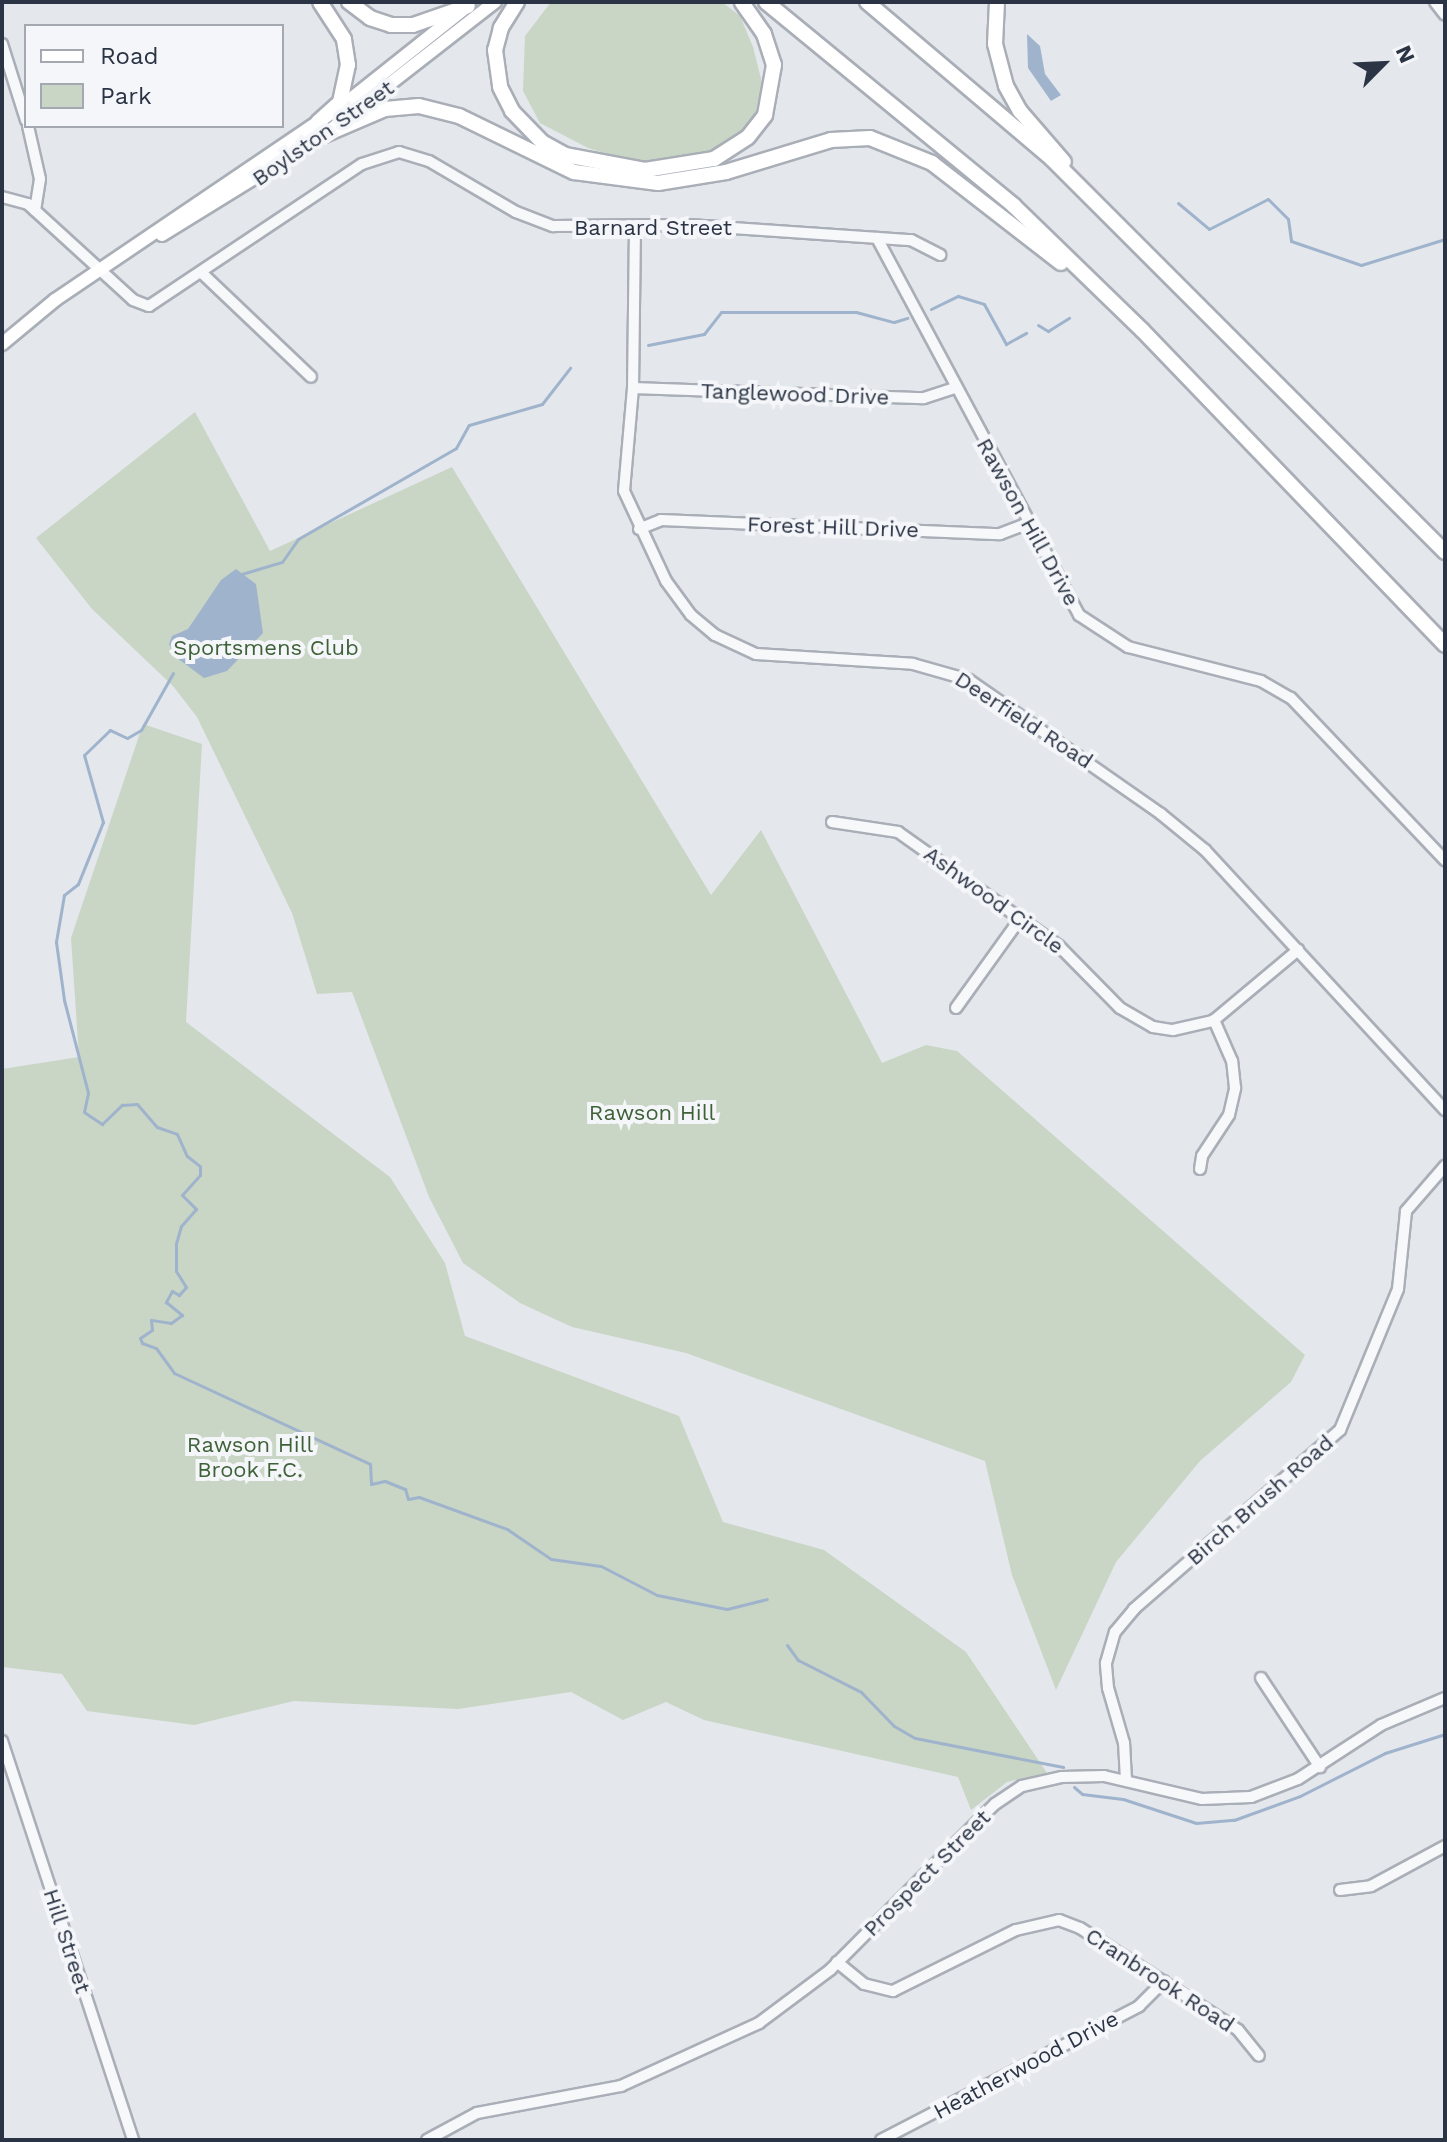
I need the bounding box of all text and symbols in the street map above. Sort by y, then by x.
legend [24,24,284,128]
north arrow [1343,24,1423,104]
text: N [1391,41,1420,67]
text: Road [100,42,159,70]
street label: Boylston Street [247,74,399,192]
text: Park [100,82,152,110]
street label: Barnard Street [574,215,732,241]
street label: Tanglewood Drive [700,378,890,410]
street label: Rawson Hill Drive [971,433,1085,611]
street label: Forest Hill Drive [746,511,920,543]
park label: Sportsmens Club [173,635,359,661]
street label: Deerfield Road [950,666,1098,774]
street label: Ashwood Circle [919,840,1069,960]
park label: Rawson Hill [589,1100,715,1126]
street label: Birch Brush Road [1181,1429,1339,1571]
park label: Rawson Hill Brook F.C. [187,1431,313,1482]
street label: Prospect Street [858,1804,996,1942]
street label: Hill Street [38,1885,96,1997]
street label: Cranbrook Road [1081,1922,1239,2038]
street label: Heatherwood Drive [929,2005,1123,2125]

